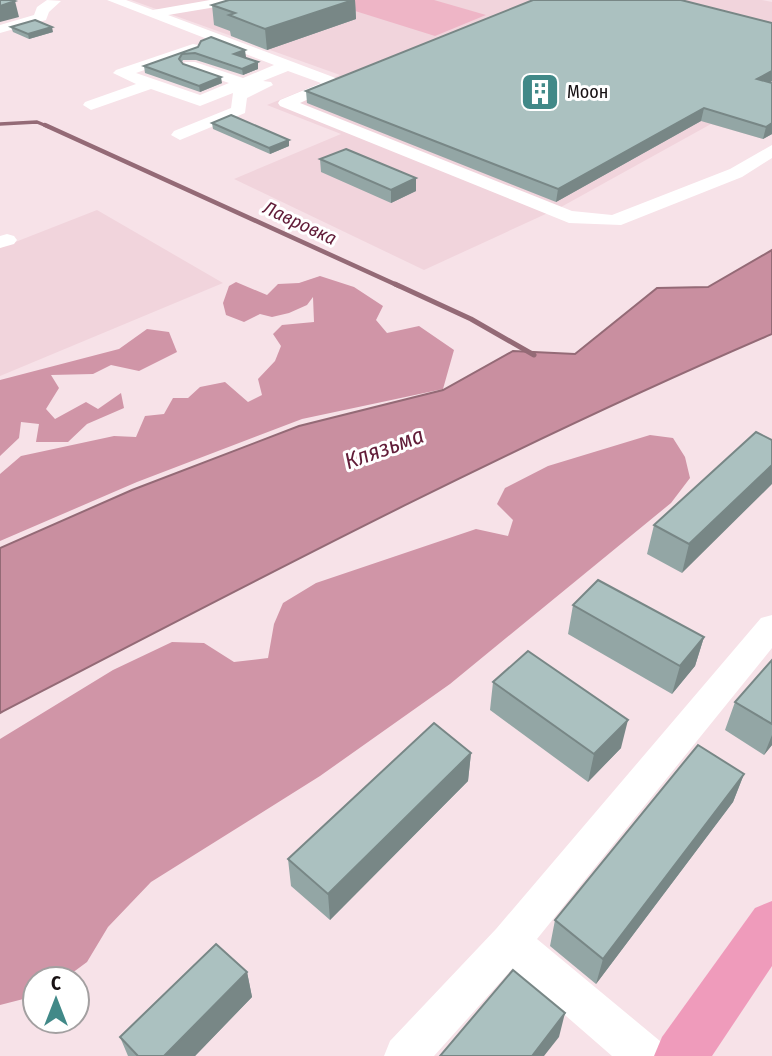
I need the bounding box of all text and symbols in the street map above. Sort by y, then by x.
building icon: Моон [519,71,561,113]
place label: Моон [567,81,608,103]
water label: Лавровка [259,196,340,250]
water label: Клязьма [341,421,427,475]
north arrow [21,965,91,1035]
text: С [51,972,61,995]

